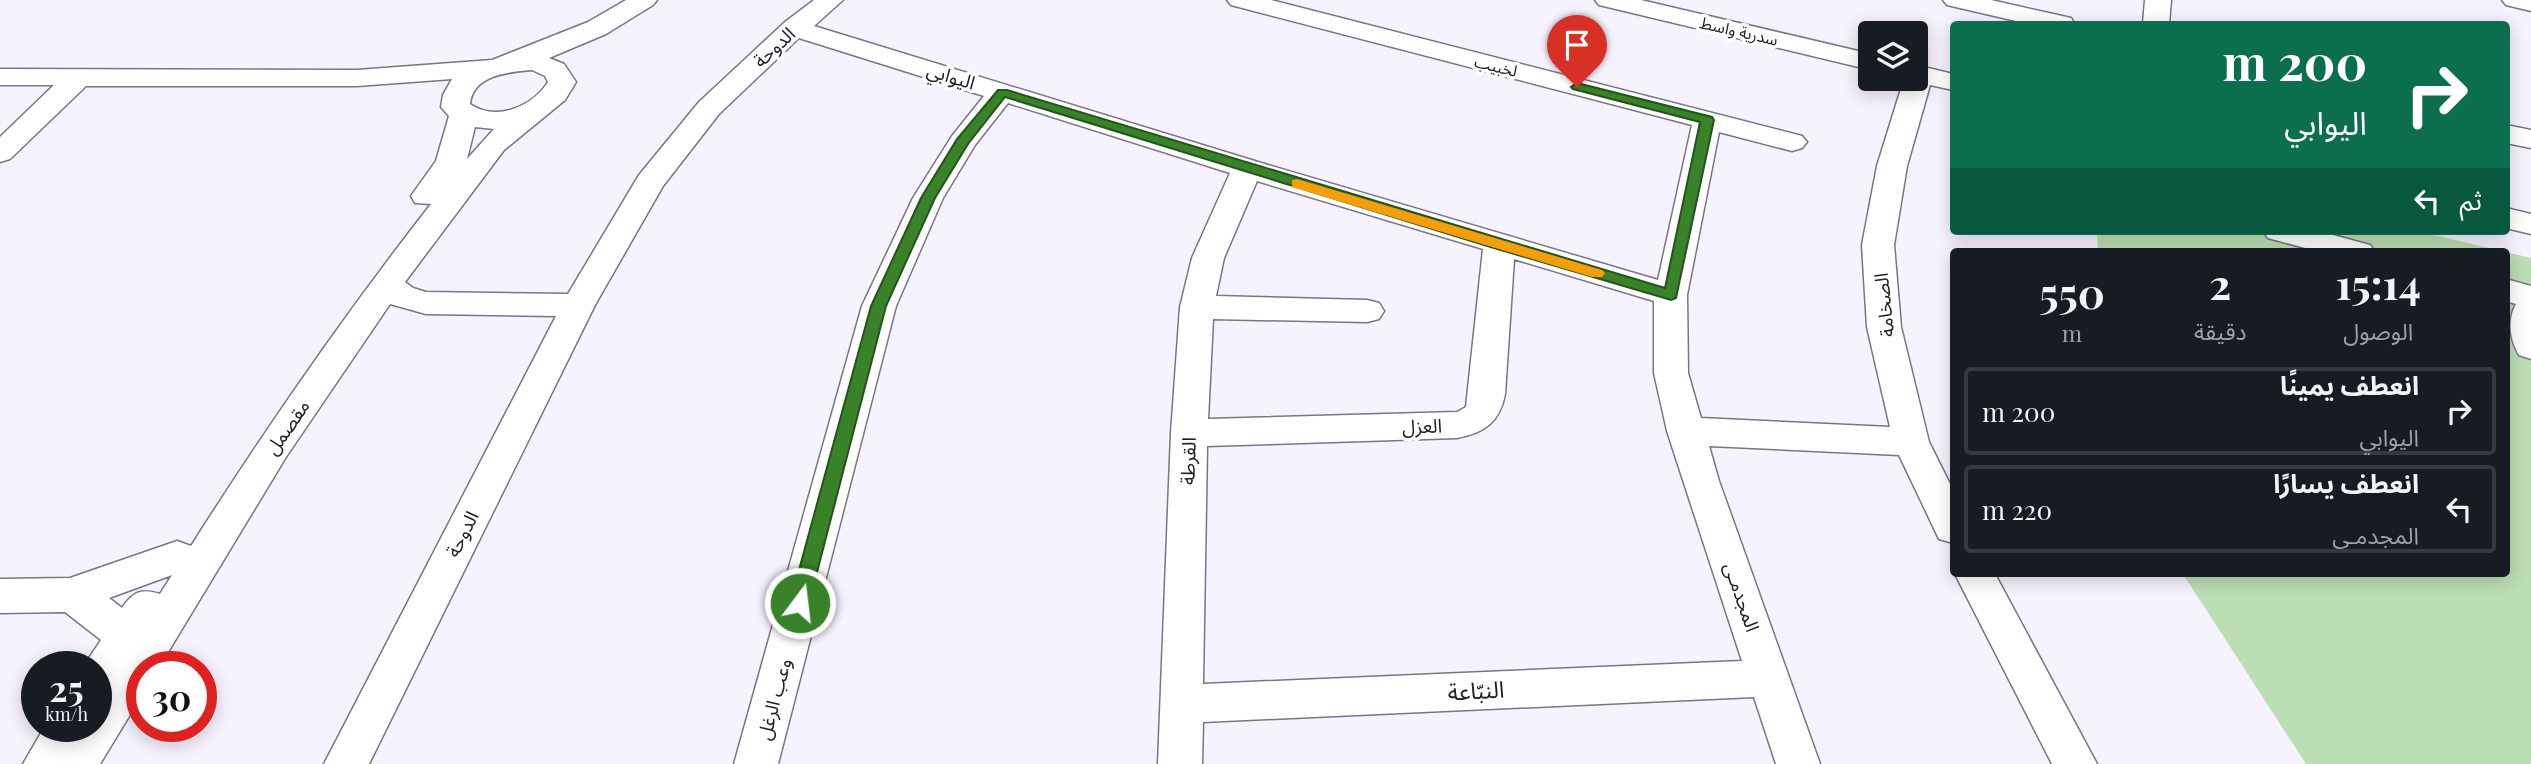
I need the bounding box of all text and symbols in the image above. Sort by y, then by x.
street label: سدرية واسط [1698,11,1780,50]
pin [1547,15,1607,87]
street label: الدوحة [747,20,800,72]
map controls [1858,21,1928,91]
button: layers [1858,21,1928,91]
icon: arrive [1558,26,1596,64]
text: 200 m [2222,28,2367,93]
icon: right [2391,49,2482,140]
street label: لخبيب [1473,50,1520,81]
street label: اليوابي [923,55,979,98]
text: اليوابي [2284,100,2367,143]
icon: left [2408,182,2446,220]
text: ثم [2460,182,2482,217]
text: 2 [2209,255,2231,311]
text: 15:14 [2336,255,2421,311]
text: 550 [2039,264,2105,320]
street label: الصخامة [1867,272,1899,338]
text: دقيقة [2194,315,2246,346]
text: الوصول [2343,315,2413,346]
text: m [2062,317,2082,348]
text: انعطف يمينًا [2280,367,2419,402]
icon: right [2440,392,2478,430]
street label: مقصمل [258,393,315,459]
text: 200 m [1982,394,2055,429]
street label: العزل [1401,411,1442,439]
text: اليوابي [2360,421,2419,452]
street label: القرطة [1173,437,1201,485]
text: انعطف يسارًا [2273,465,2419,500]
icon: left [2440,490,2478,528]
text: 220 m [1982,492,2052,527]
street label: الدوحة [439,506,484,561]
text: المجدمـى [2332,519,2419,550]
street label: المجدمـى [1719,559,1767,635]
position arrow [763,566,837,640]
speed limit sign: 30 [126,651,217,742]
street label: وعب الرغل [750,655,796,742]
text: 25 [49,664,84,711]
street label: النبّاعة [1447,673,1505,706]
text: km/h [45,702,88,726]

